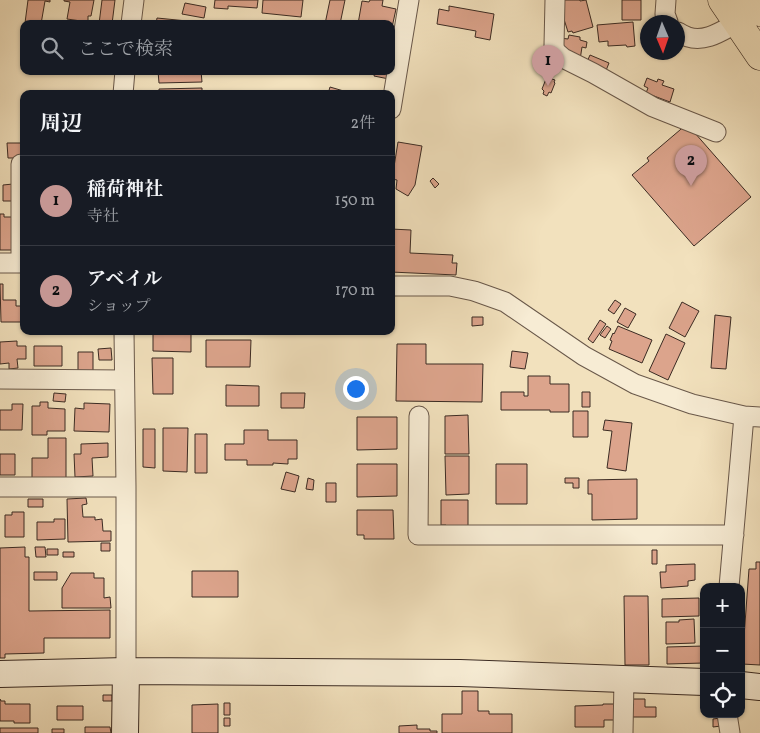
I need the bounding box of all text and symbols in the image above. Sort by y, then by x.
north arrow [640,15,685,60]
search box [20,20,395,75]
icon: search [38,34,66,62]
text: ここで検索 [78,37,173,63]
pin: 1 [532,45,564,86]
text: 周辺 [40,110,82,139]
text: 2件 [350,113,375,135]
pin: 2 [675,145,707,186]
text: 稲荷神社 [87,177,163,203]
text: 1 [53,190,59,212]
text: 150 m [334,190,375,212]
text: 寺社 [87,206,119,228]
text: アベイル [87,267,162,293]
text: 2 [52,280,60,302]
text: 170 m [335,280,375,302]
text: ショップ [87,296,151,318]
your location [343,376,369,402]
map controls [700,583,745,718]
button: + [700,583,745,628]
button: − [700,628,745,673]
button: locate [700,673,745,718]

